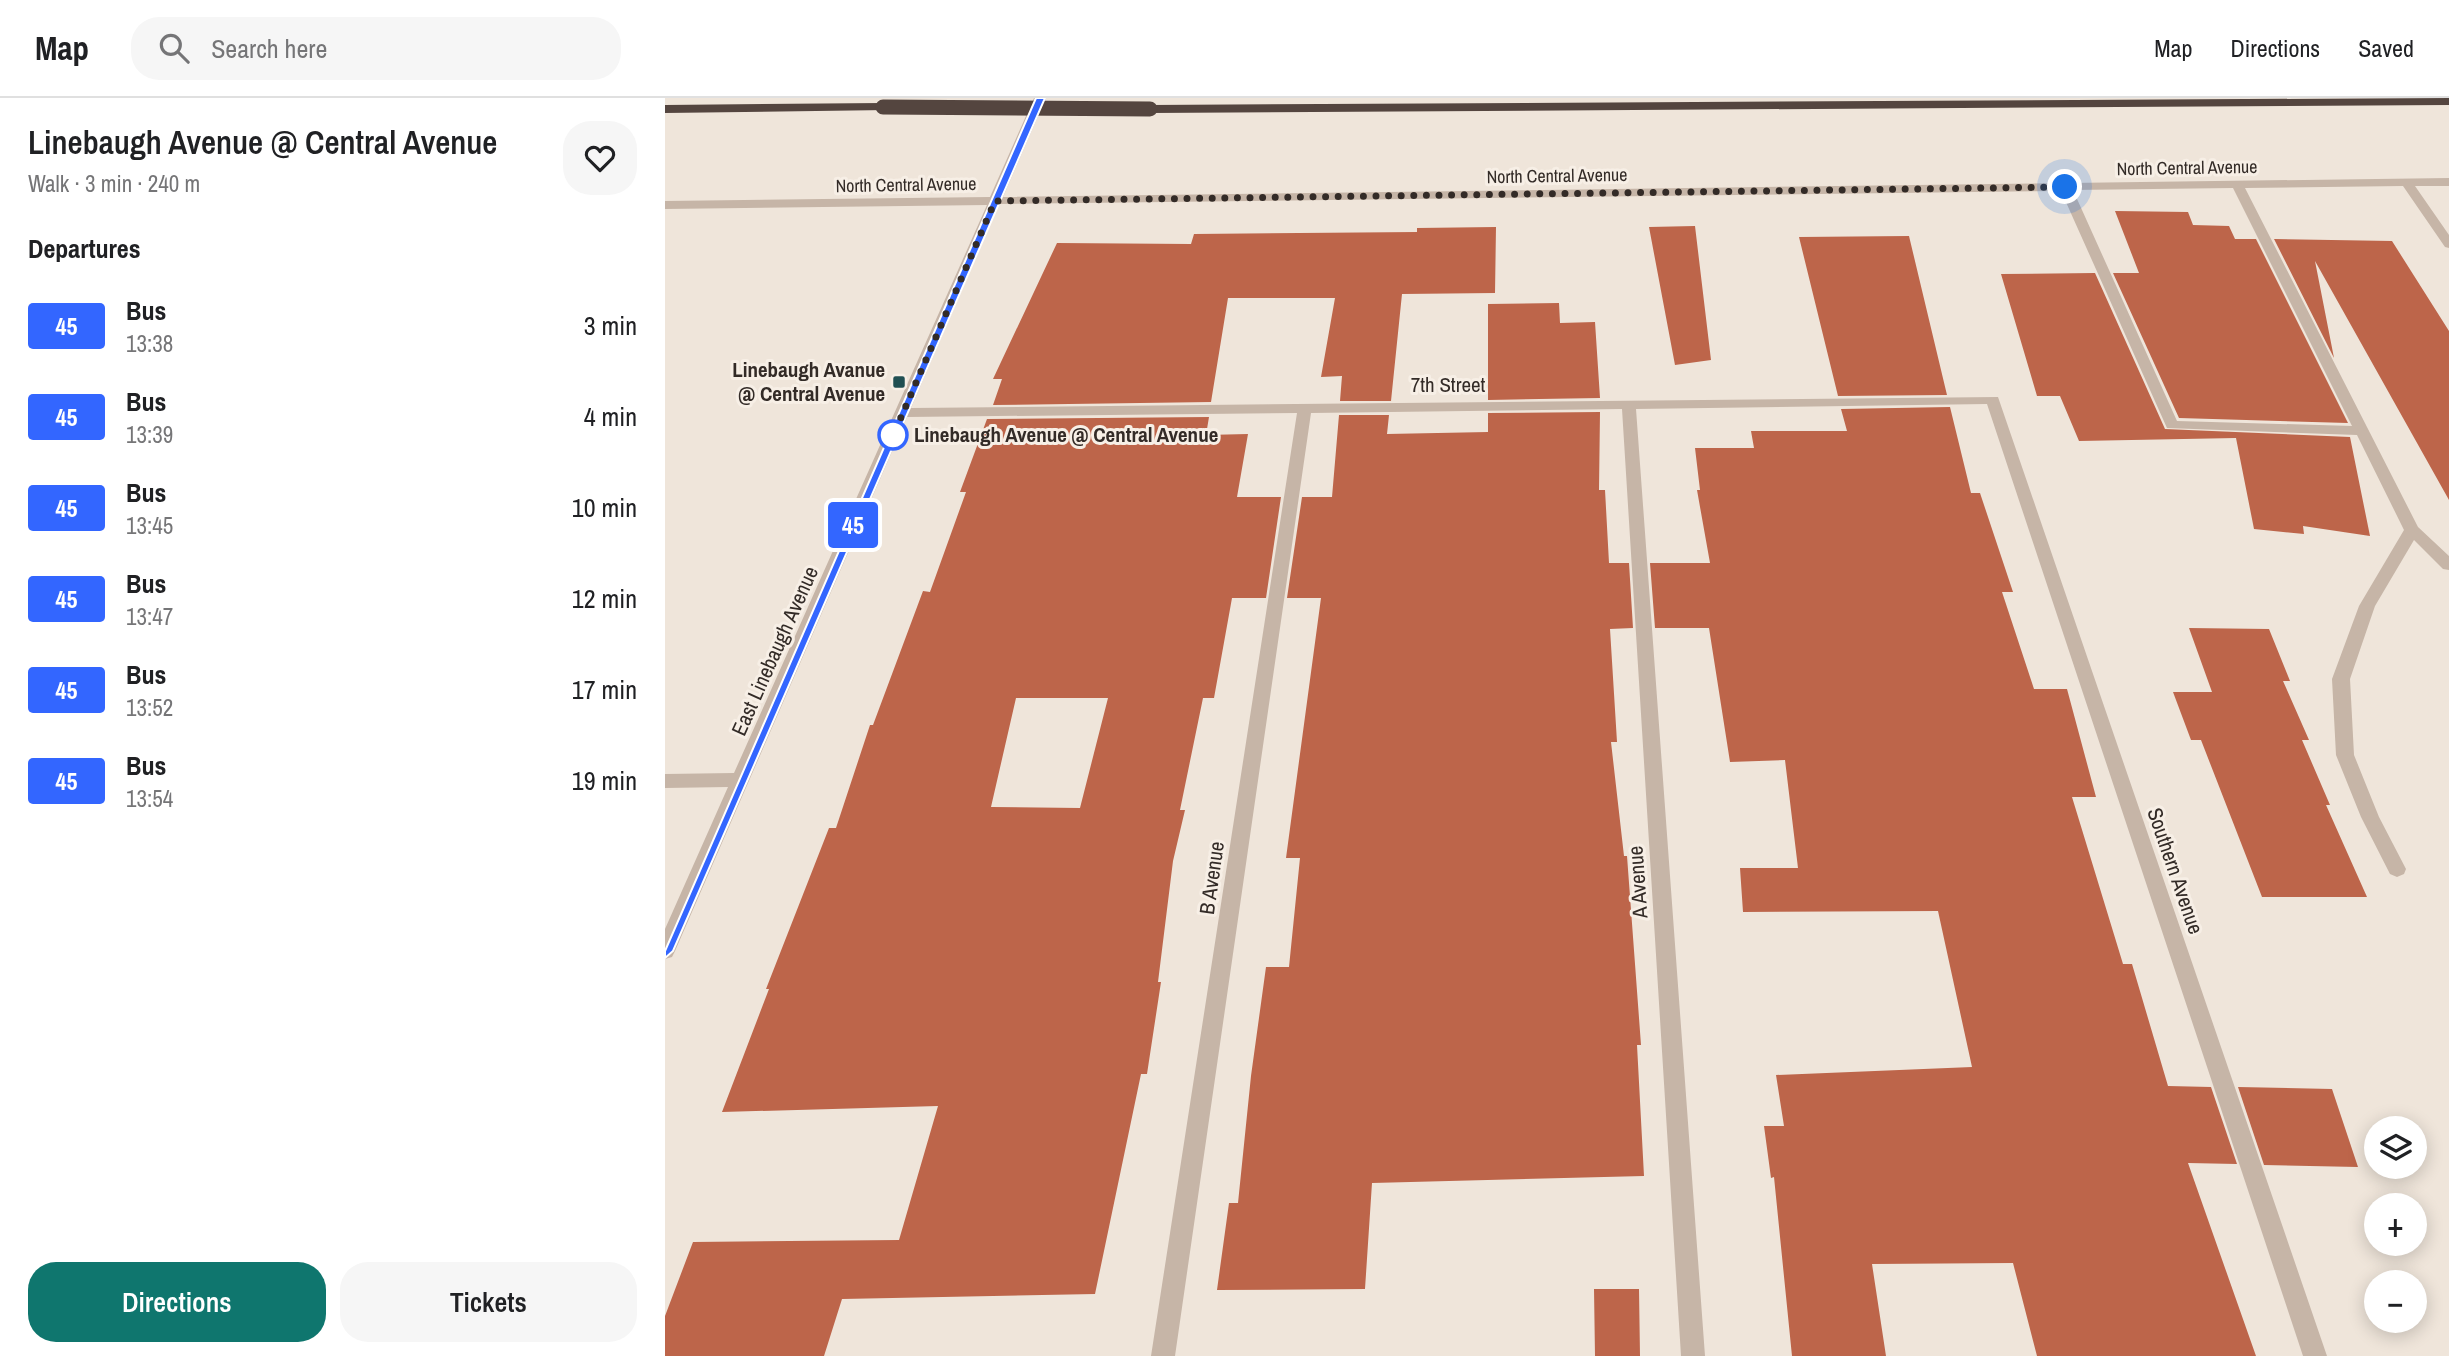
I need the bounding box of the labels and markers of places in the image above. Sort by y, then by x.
place label: Linebaugh Avanue @ Central Avenue [732,355,885,408]
marker: Linebaugh Avanue @ Central Avenue [891,374,907,390]
marker: Linebaugh Avenue @ Central Avenue [878,420,908,450]
place label: Linebaugh Avenue @ Central Avenue [914,420,1218,449]

